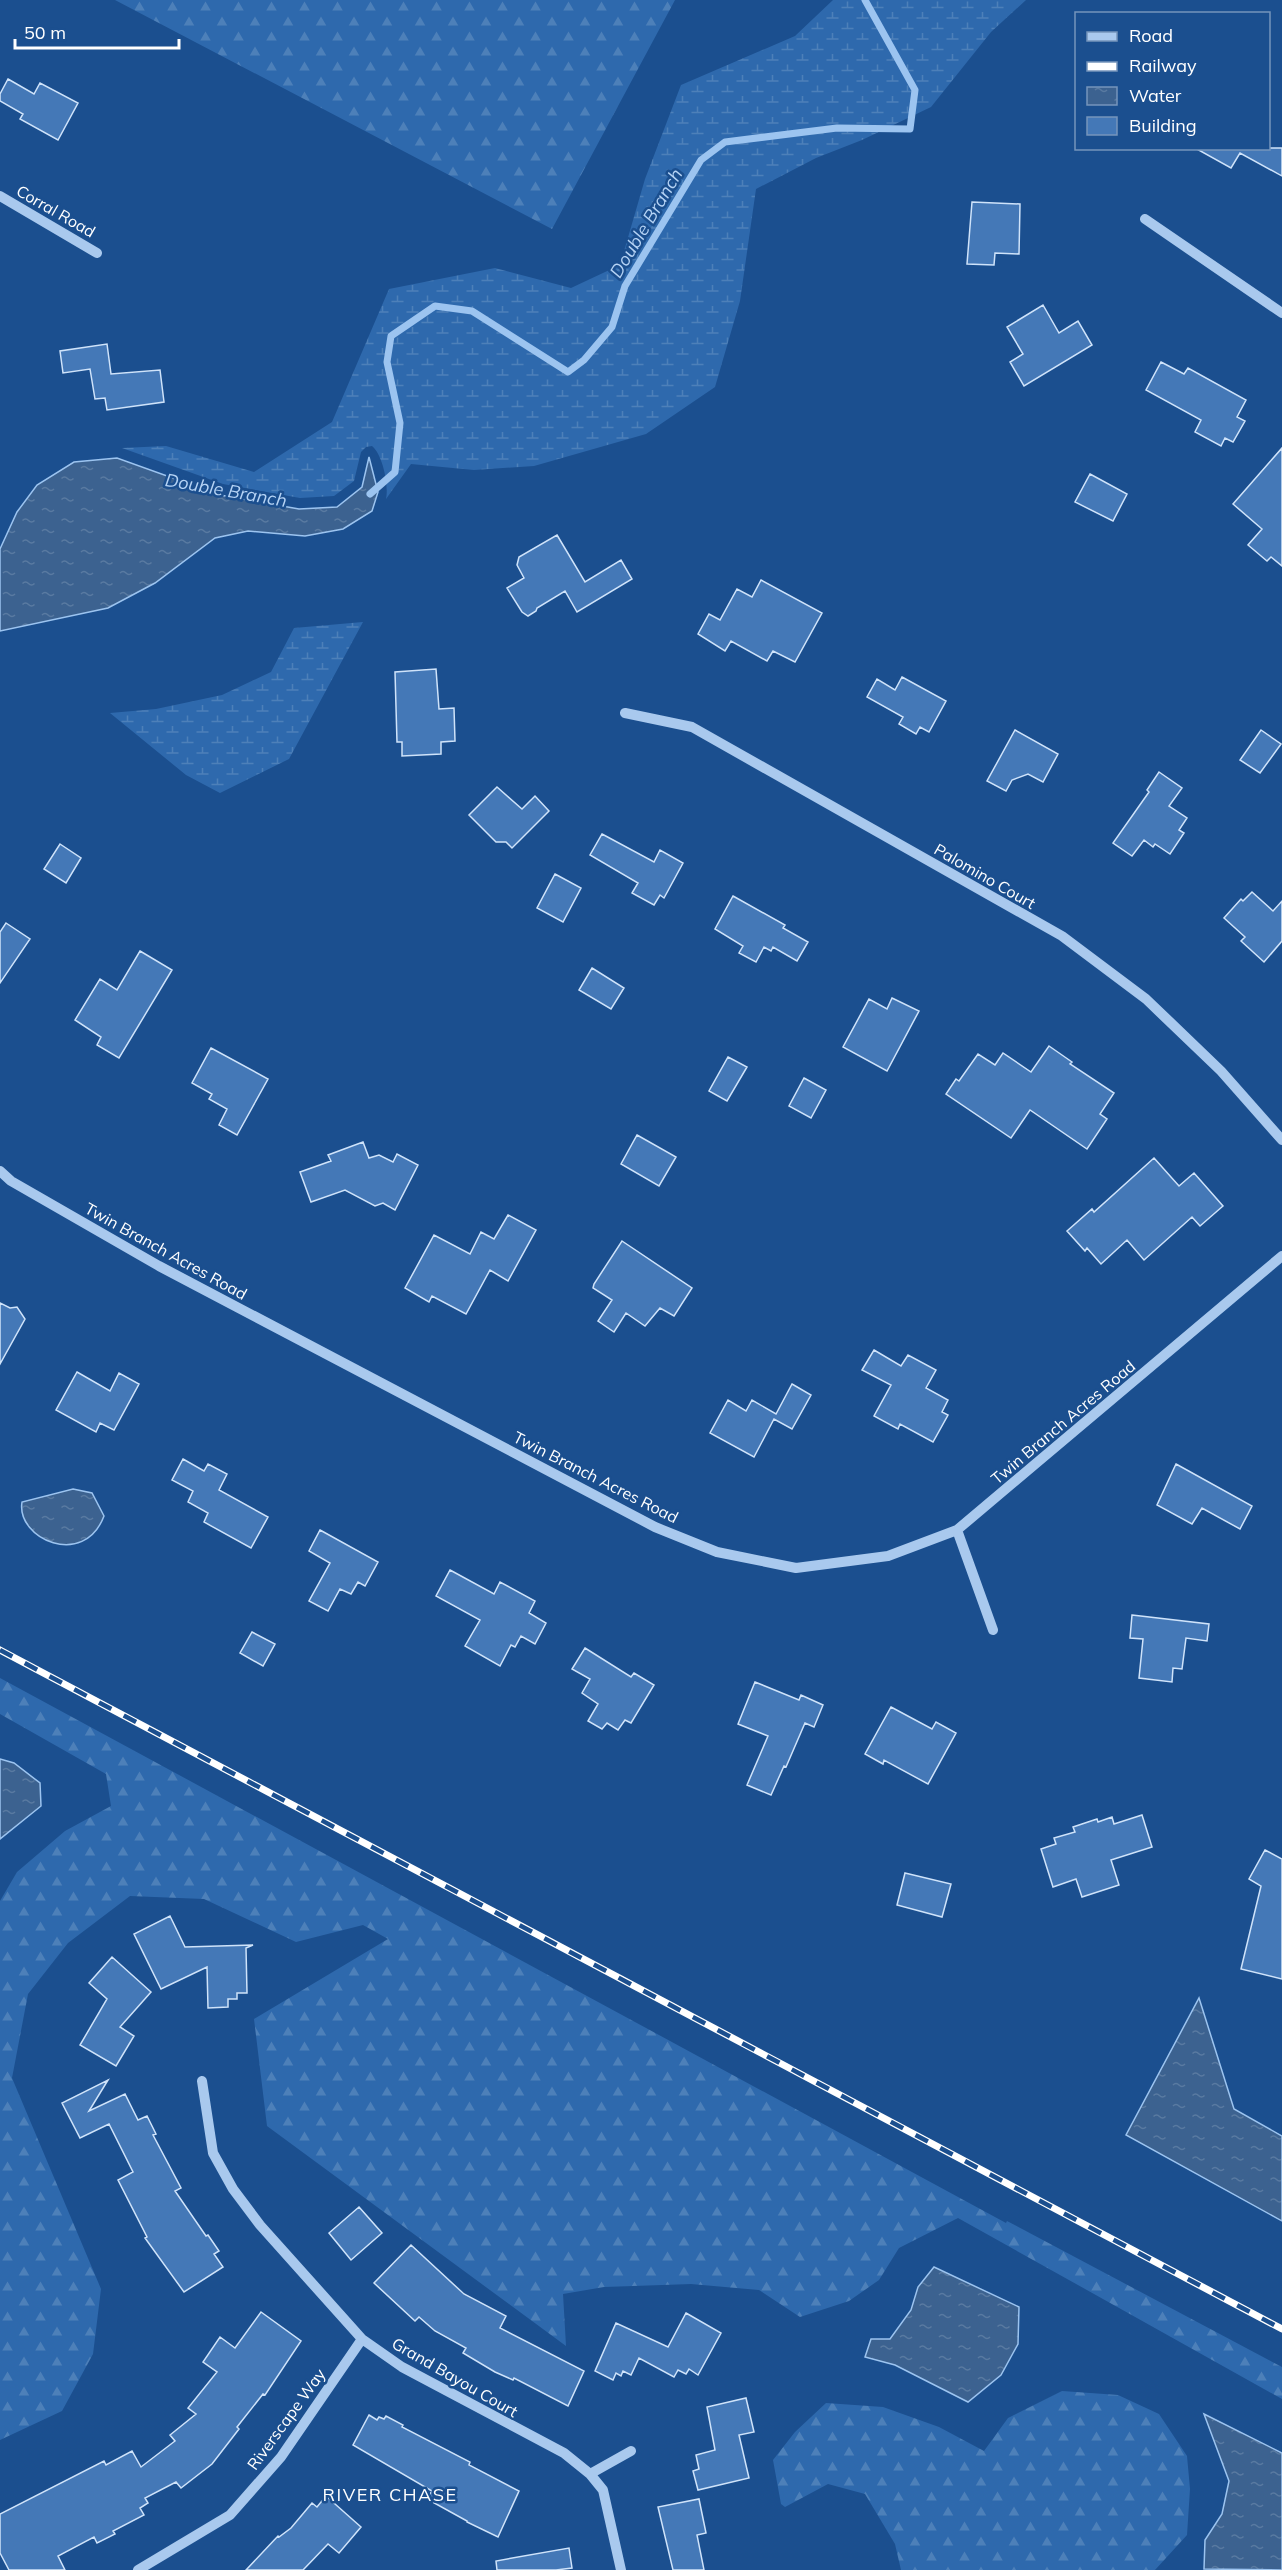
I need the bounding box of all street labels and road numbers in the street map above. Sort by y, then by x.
street label: Corral Road [13,180,99,242]
street label: Palomino Court [931,839,1040,913]
street label: Twin Branch Acres Road [81,1198,251,1304]
street label: Twin Branch Acres Road [987,1356,1139,1488]
street label: Twin Branch Acres Road [510,1427,682,1527]
street label: Grand Bayou Court [388,2333,522,2421]
street label: Riverscape Way [243,2364,330,2474]

